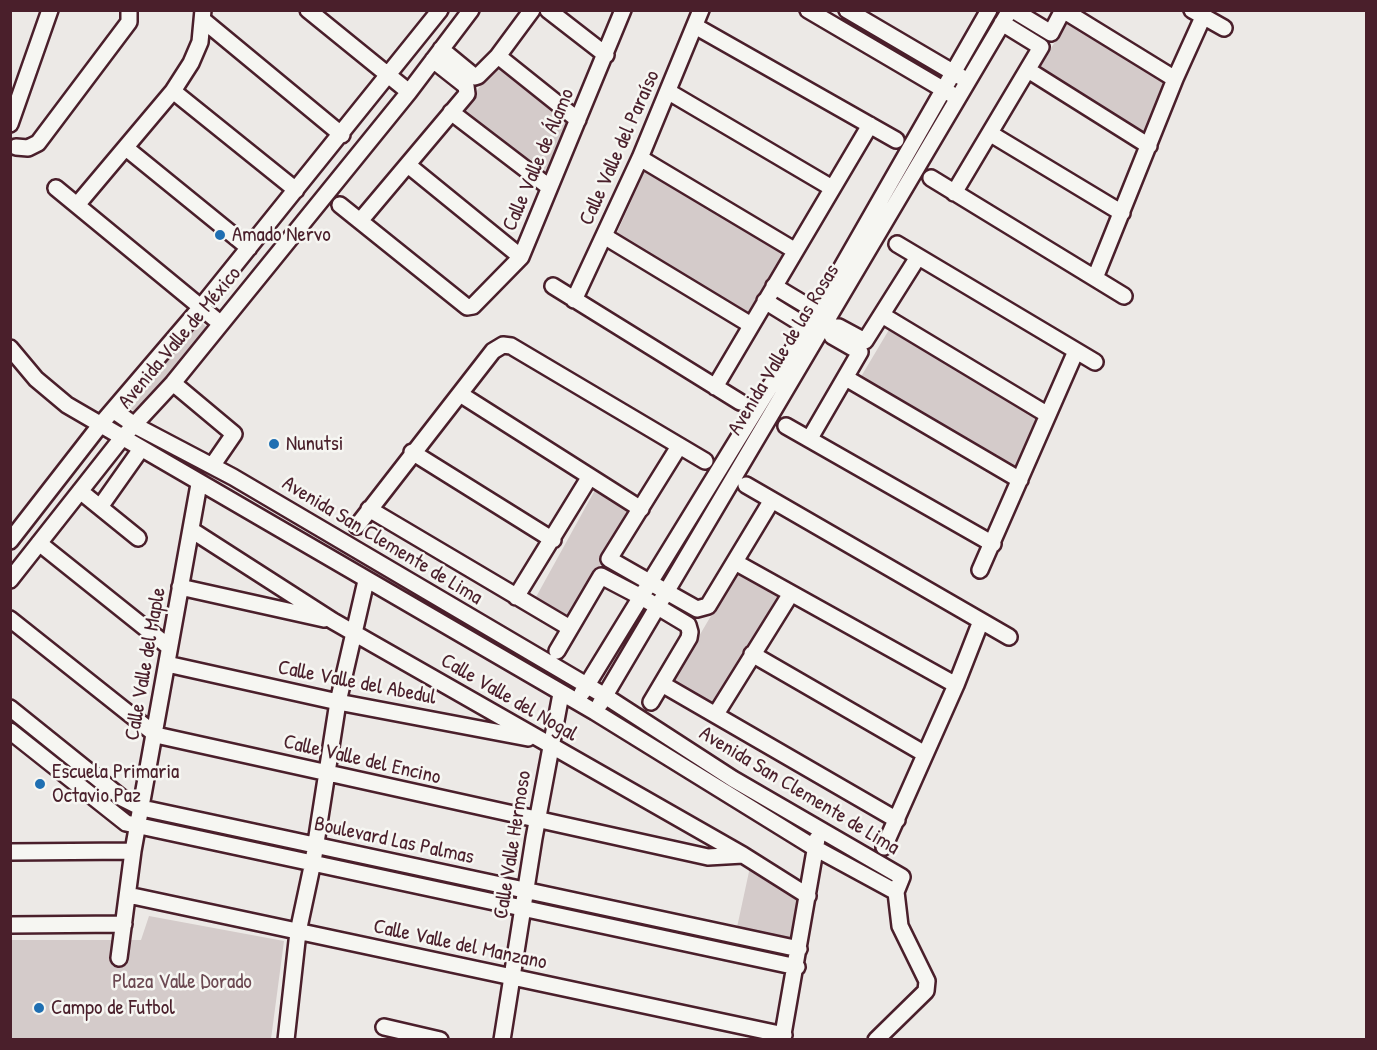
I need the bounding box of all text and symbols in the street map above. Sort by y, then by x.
street label: Calle Valle del Paraíso [575,67,665,229]
street label: Calle Valle de Álamo [498,85,580,235]
place label: Amado Nervo [232,222,331,248]
marker: Amado Nervo [213,228,227,242]
street label: Avenida Valle de las Rosas [723,260,845,440]
street label: Avenida Valle de México [113,262,247,414]
place label: Nunutsi [286,431,343,457]
marker: Nunutsi [267,437,281,451]
street label: Avenida San Clemente de Lima [277,471,487,611]
street label: Calle Valle del Maple [120,586,172,742]
street label: Calle Valle del Nogal [436,649,582,747]
street label: Calle Valle del Abedul [276,655,438,711]
street label: Avenida San Clemente de Lima [694,721,904,861]
street label: Calle Valle del Encino [281,730,443,790]
place label: Escuela Primaria Octavio Paz [52,759,179,809]
street label: Calle Valle Hermoso [489,769,537,921]
marker: Escuela Primaria Octavio Paz [33,777,47,791]
street label: Boulevard Las Palmas [312,812,476,870]
street label: Calle Valle del Manzano [371,914,549,976]
park label: Plaza Valle Dorado [112,969,252,995]
place label: Campo de Futbol [51,995,175,1021]
marker: Campo de Futbol [32,1001,46,1015]

